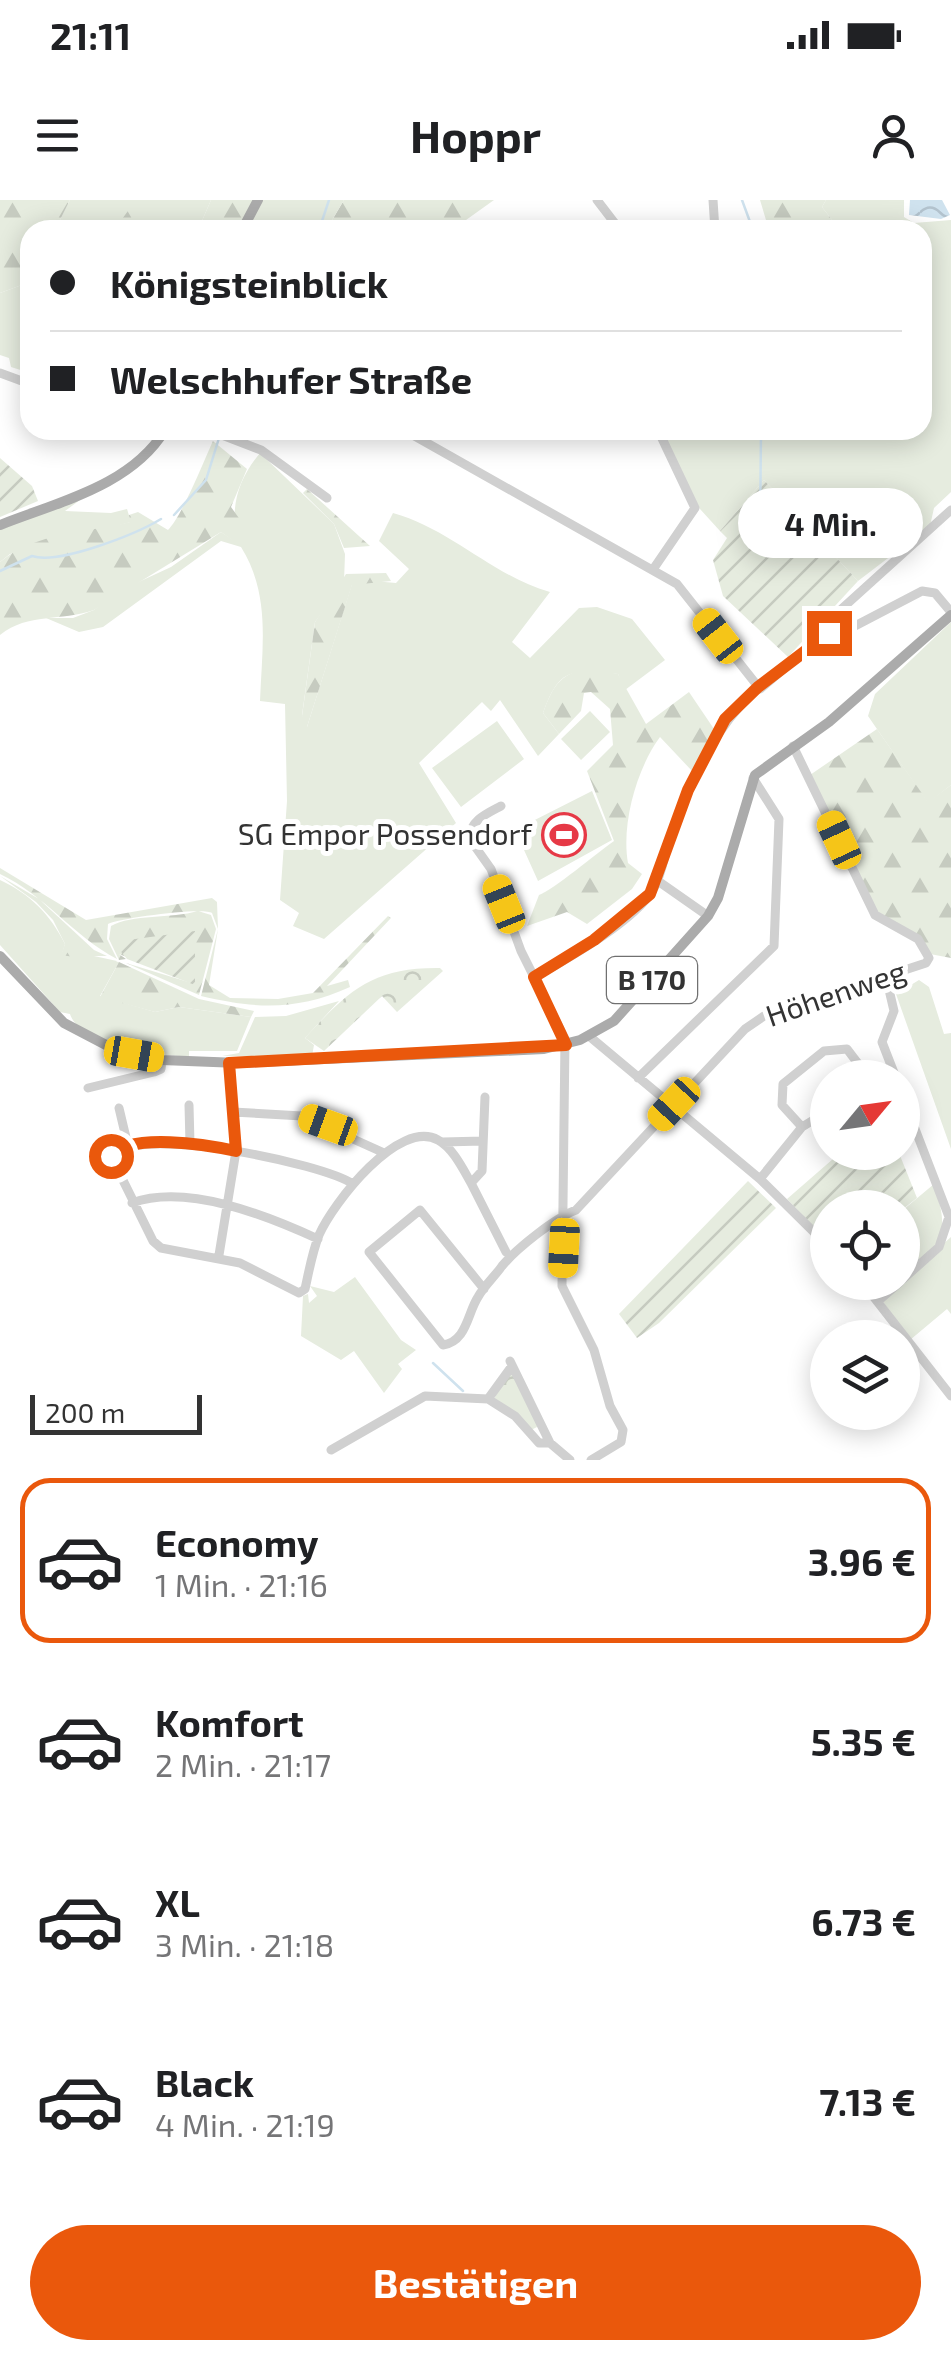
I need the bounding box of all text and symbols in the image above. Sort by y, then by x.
text: 21:11 [50,12,131,58]
icon: menu [30,108,85,163]
text: Hoppr [410,108,541,162]
icon: person [866,108,921,163]
text: Königsteinblick [110,260,388,306]
text: Welschhufer Straße [110,356,472,402]
callout: 4 Min. [736,488,922,558]
text: 4 Min. [784,504,877,542]
car [688,603,748,669]
route end [807,611,852,656]
car [813,806,865,874]
sports icon: SG Empor Possendorf [541,812,587,858]
place label: SG Empor Possendorf [238,815,533,851]
car [479,871,529,937]
street label: Höhenweg [761,951,910,1033]
road number: B 170 [607,957,697,1003]
car [102,1034,166,1074]
north arrow [810,1060,920,1170]
map controls [810,1060,920,1430]
car [643,1072,705,1136]
car [295,1101,361,1149]
route start [89,1134,134,1179]
button: locate [810,1190,920,1300]
car [547,1217,581,1279]
button: layers [810,1320,920,1430]
scale bar [30,1390,202,1434]
text: 200 m [45,1395,125,1429]
icon: car [35,1516,125,1606]
text: Economy [155,1519,319,1565]
text: 3.96 € [808,1538,916,1584]
text: 1 Min. · 21:16 [155,1565,328,1603]
icon: car [35,1696,125,1786]
text: Komfort [155,1699,304,1745]
text: 5.35 € [811,1718,916,1764]
text: 2 Min. · 21:17 [155,1745,331,1783]
icon: car [35,1876,125,1966]
text: XL [155,1879,200,1925]
text: 6.73 € [811,1898,916,1944]
text: 3 Min. · 21:18 [155,1925,334,1963]
icon: car [35,2056,125,2146]
text: Black [155,2059,254,2105]
text: 7.13 € [819,2078,916,2124]
text: 4 Min. · 21:19 [155,2105,335,2143]
button: Bestätigen [30,2225,921,2340]

